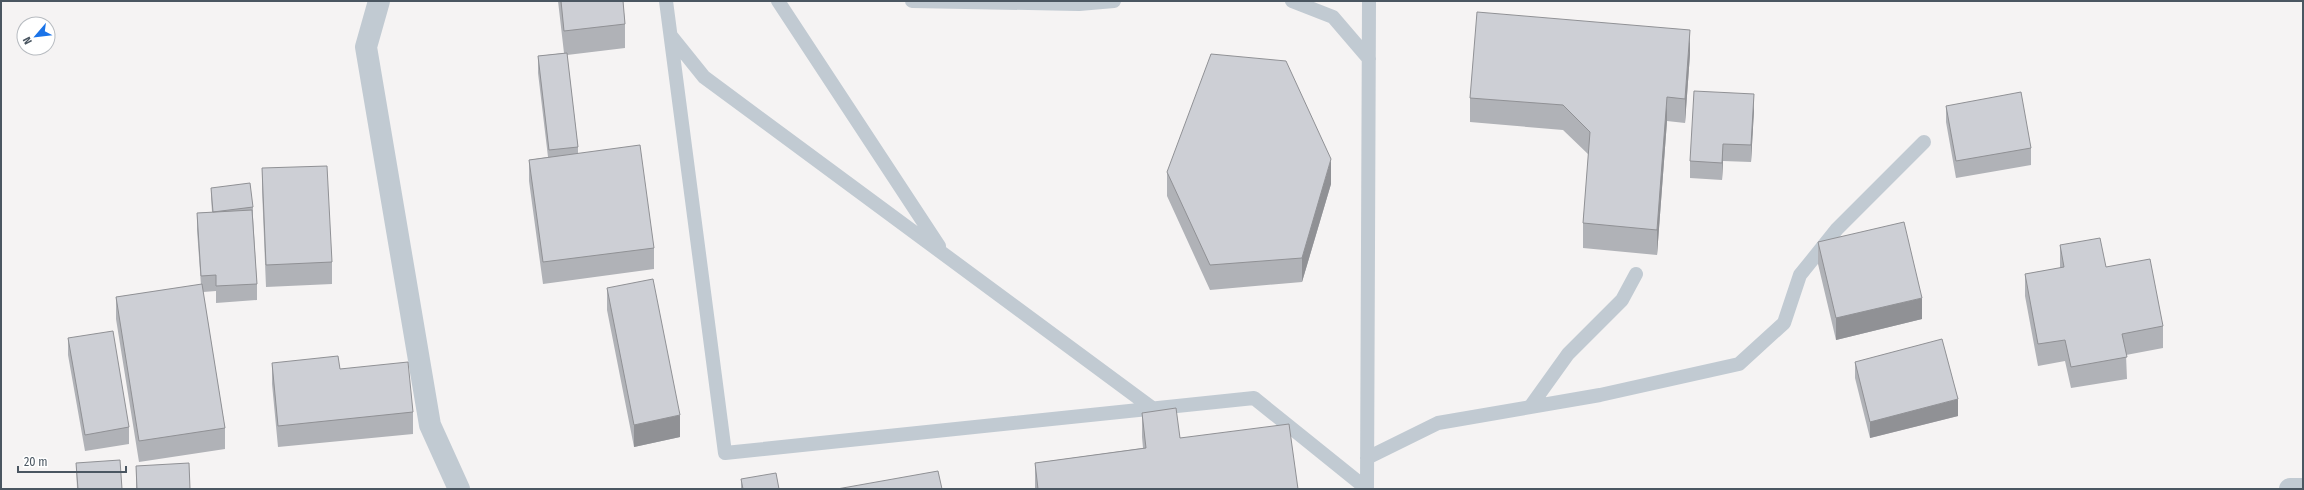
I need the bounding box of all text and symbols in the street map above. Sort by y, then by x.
north arrow [16,16,56,56]
text: N [20,34,35,46]
scale bar [18,448,126,474]
text: 20 m [24,455,48,469]

